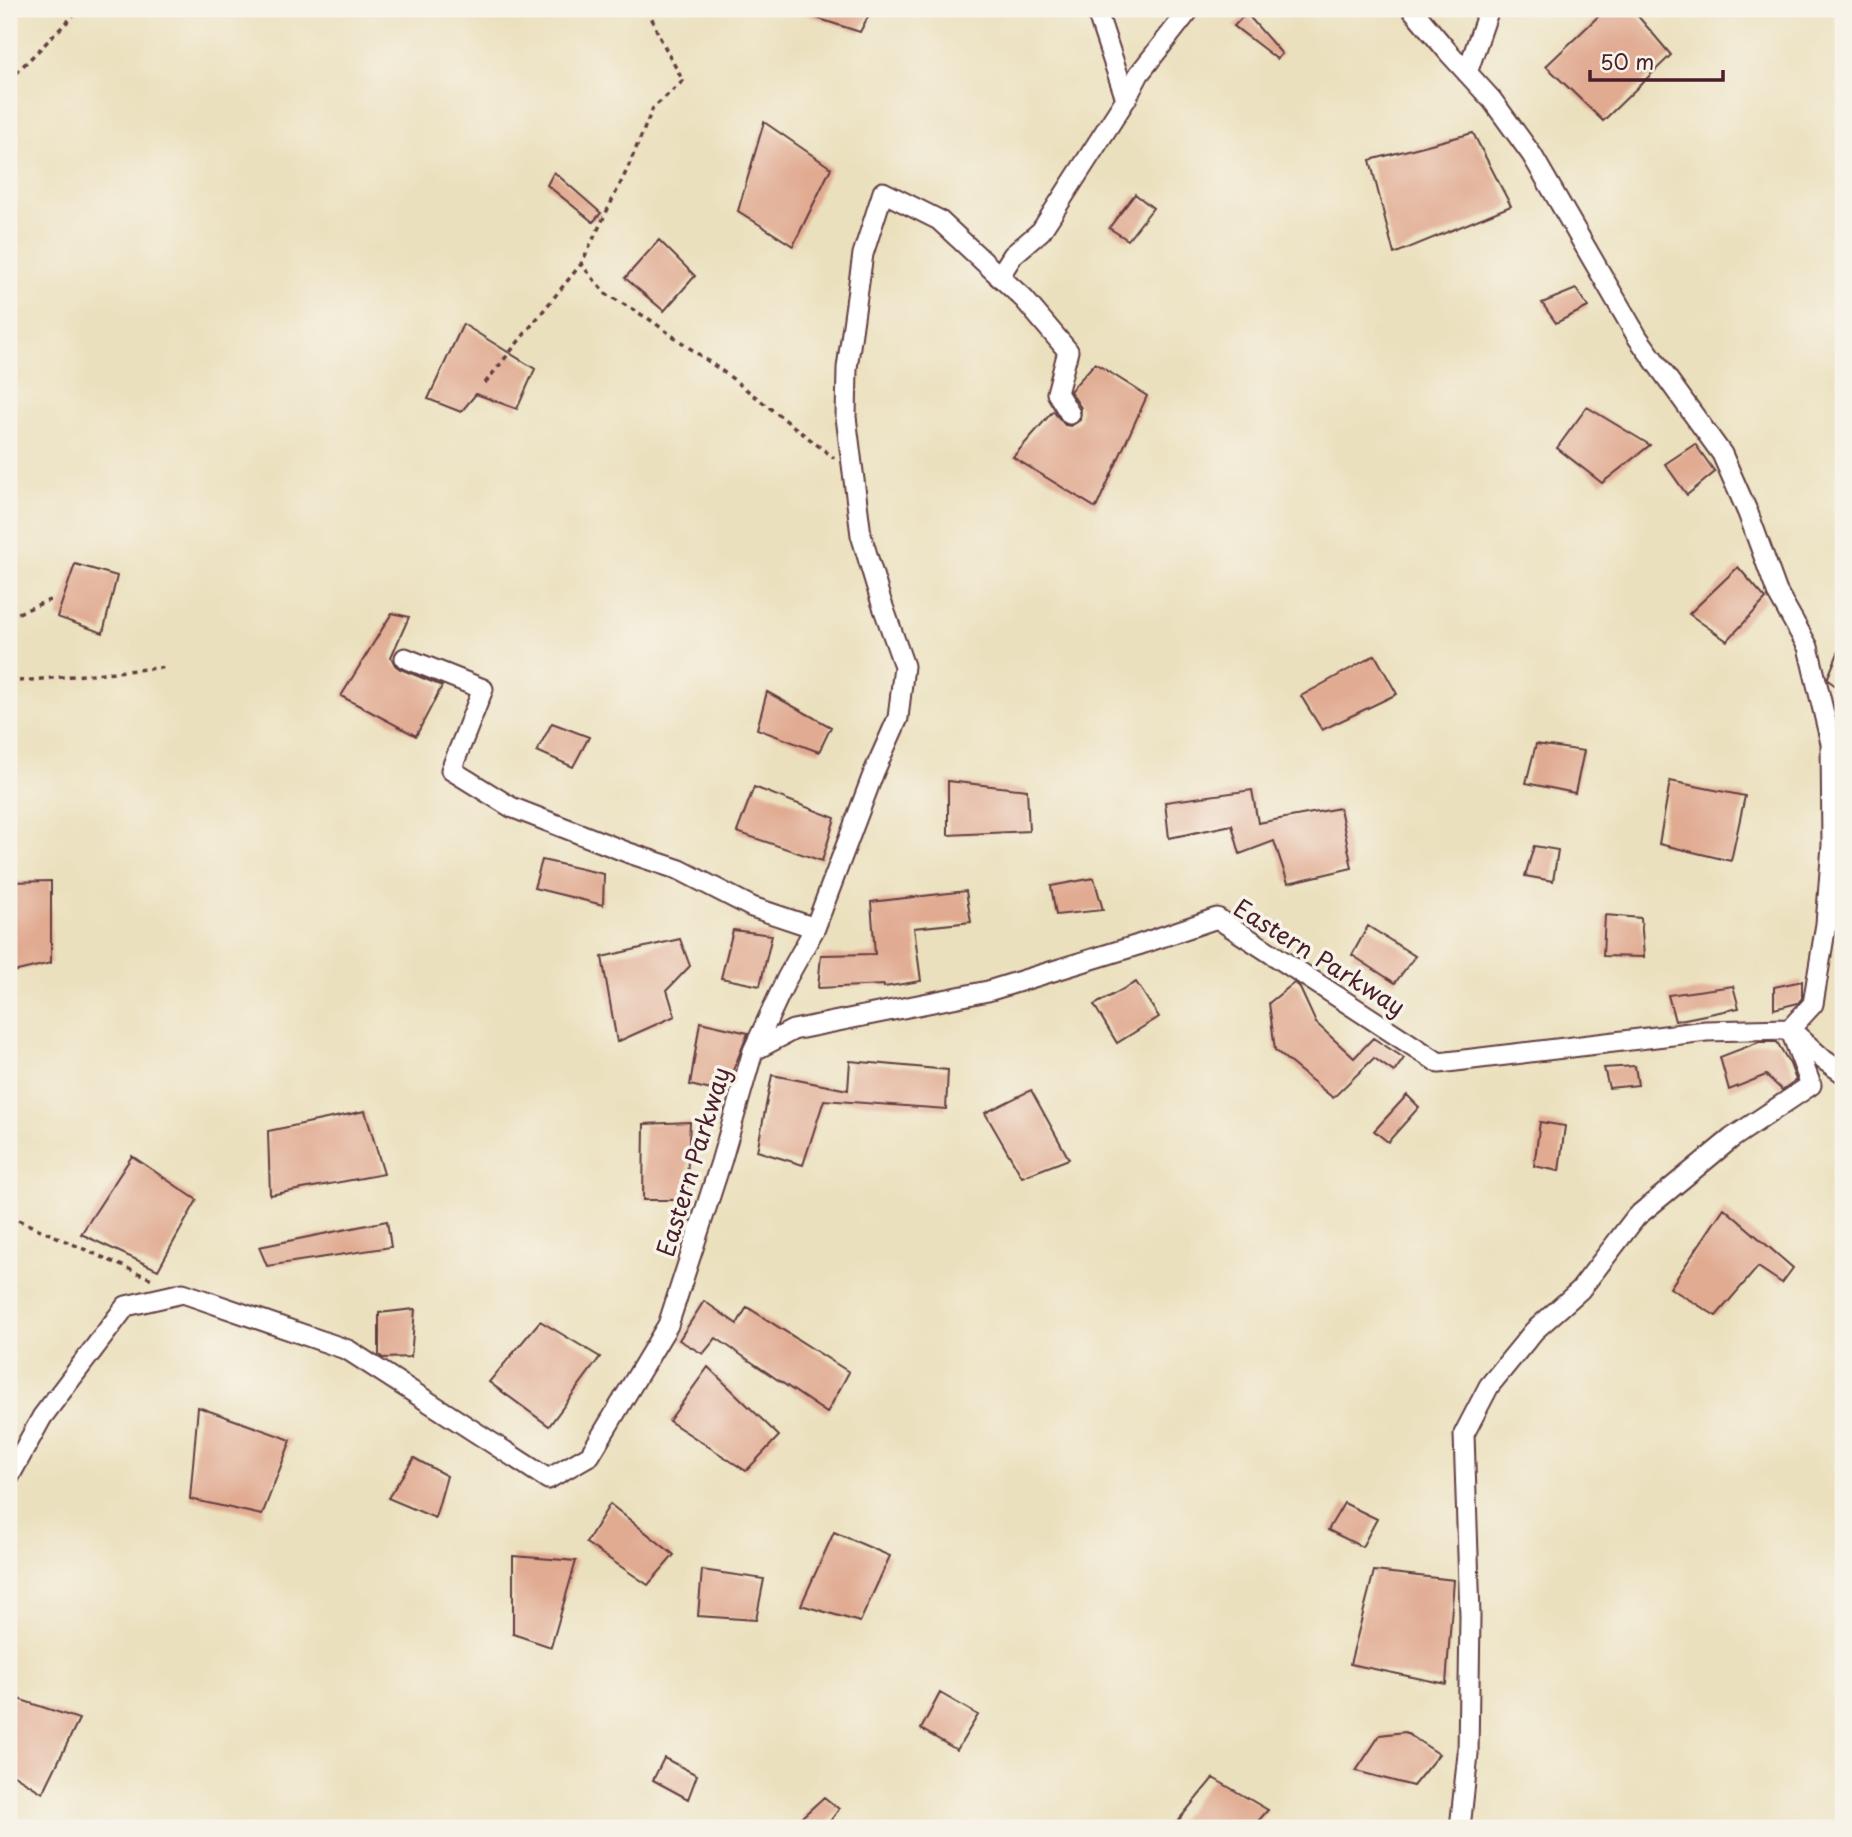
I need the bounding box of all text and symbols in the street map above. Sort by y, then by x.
scale bar [1590,38,1722,82]
text: 50 m [1600,45,1654,77]
street label: Eastern Parkway [1227,889,1413,1024]
street label: Eastern Parkway [646,1062,738,1261]

